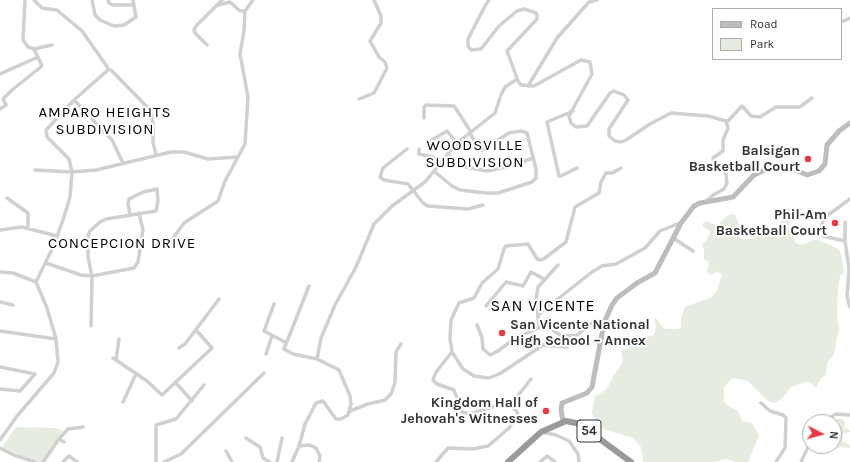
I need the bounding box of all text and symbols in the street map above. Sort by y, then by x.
legend [712,8,842,60]
text: Road [750,17,778,31]
text: Park [750,37,774,51]
district label: AMPARO HEIGHTS SUBDIVISION [38,104,172,139]
district label: WOODSVILLE SUBDIVISION [425,137,525,172]
place label: Balsigan Basketball Court [689,143,800,176]
marker: Balsigan Basketball Court [803,154,813,164]
place label: Phil-Am Basketball Court [716,207,827,240]
marker: Phil-Am Basketball Court [830,218,840,228]
district label: CONCEPCION DRIVE [48,235,196,253]
district label: SAN VICENTE [491,296,595,316]
place label: San Vicente National High School – Annex [510,317,650,350]
marker: San Vicente National High School – Annex [497,328,507,338]
place label: Kingdom Hall of Jehovah's Witnesses [401,395,538,428]
marker: Kingdom Hall of Jehovah's Witnesses [541,406,551,416]
north arrow [802,414,842,454]
road number: 54 [577,420,601,442]
text: N [827,431,840,440]

